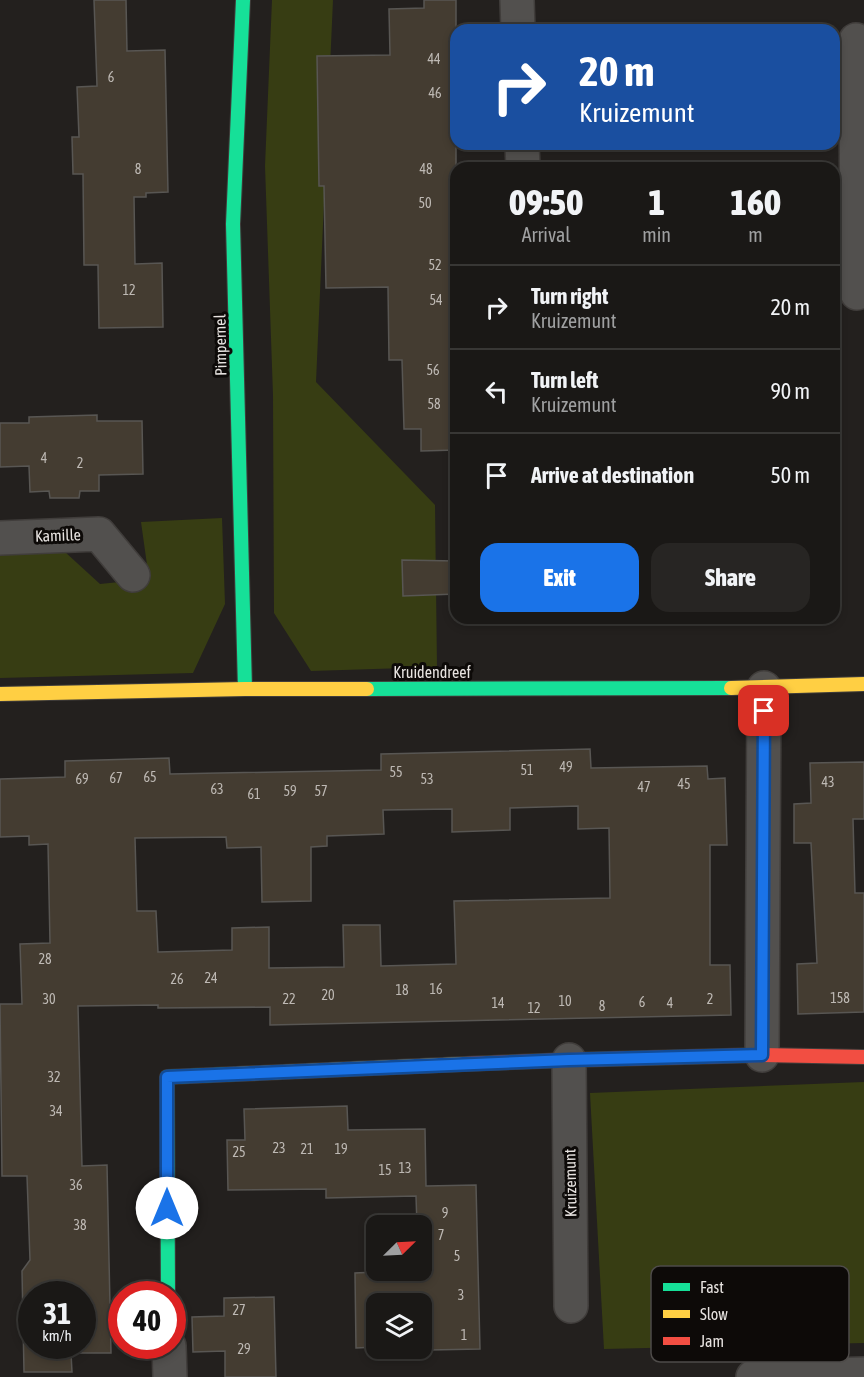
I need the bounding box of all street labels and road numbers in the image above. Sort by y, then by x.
street label: Pimpernel [210,313,231,376]
street label: Kamille [35,525,81,545]
street label: Kruidendreef [393,663,471,681]
street label: Kruizemunt [560,1148,580,1217]

